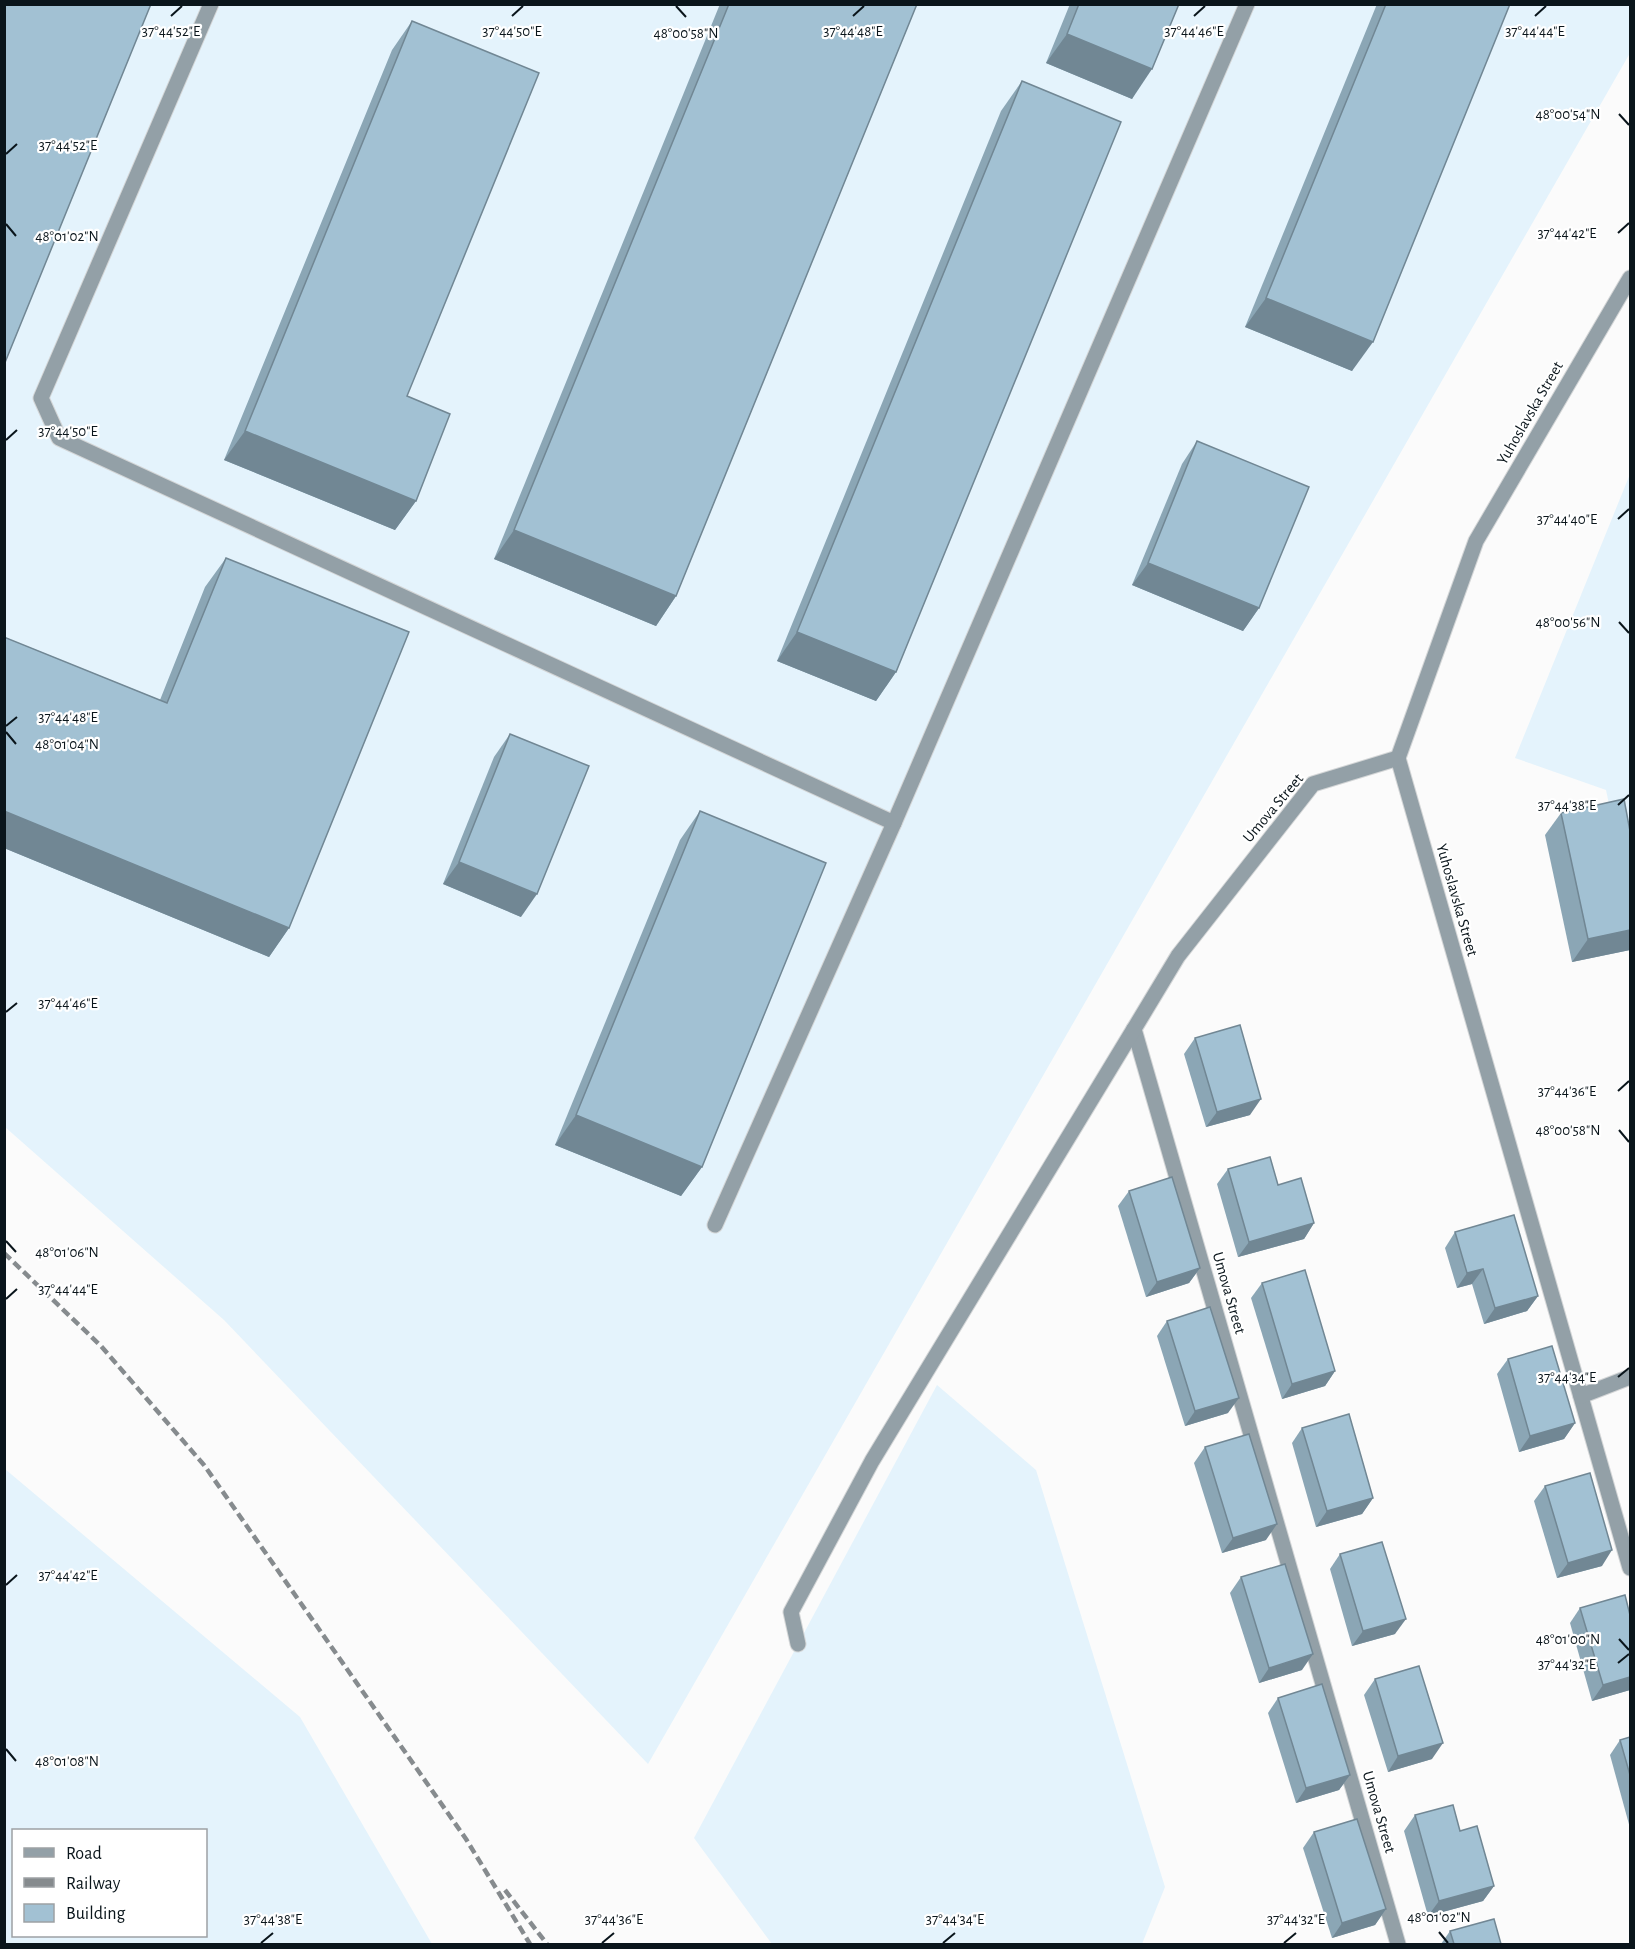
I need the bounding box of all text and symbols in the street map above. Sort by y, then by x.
text: 37°44'52"E [142,24,200,39]
text: 37°44'50"E [482,24,542,39]
text: 37°44'48"E [823,24,883,39]
text: 37°44'46"E [1164,24,1224,39]
text: 37°44'44"E [1505,24,1565,39]
text: 48°00'58"N [654,26,718,41]
text: 48°00'54"N [1536,107,1600,122]
text: 37°44'52"E [39,138,97,153]
text: 37°44'42"E [1537,226,1597,241]
text: 48°01'02"N [35,229,99,244]
street label: Yuhoslavska Street [1494,359,1566,467]
text: 37°44'50"E [38,424,98,439]
text: 37°44'40"E [1537,512,1597,527]
text: 48°00'56"N [1536,615,1600,630]
text: 37°44'48"E [38,710,98,725]
text: 48°01'04"N [35,737,99,752]
street label: Umova Street [1240,771,1306,845]
text: 37°44'38"E [1538,798,1596,813]
street label: Yuhoslavska Street [1433,842,1481,958]
text: 37°44'46"E [38,996,98,1011]
text: 37°44'36"E [1538,1084,1596,1099]
text: 48°00'58"N [1536,1123,1600,1138]
text: 48°01'06"N [35,1245,99,1260]
street label: Umova Street [1210,1250,1248,1336]
text: 37°44'44"E [38,1282,98,1297]
text: 37°44'34"E [1538,1370,1596,1385]
text: 37°44'42"E [38,1568,98,1583]
text: 48°01'00"N [1536,1632,1600,1647]
text: 37°44'32"E [1538,1657,1596,1672]
text: 48°01'08"N [35,1754,99,1769]
street label: Umova Street [1360,1769,1398,1855]
legend [12,1829,207,1937]
text: Road [66,1845,102,1863]
text: Railway [66,1875,121,1893]
text: Building [66,1905,126,1923]
text: 48°01'02"N [1407,1910,1471,1925]
text: 37°44'38"E [244,1912,302,1927]
text: 37°44'36"E [585,1912,643,1927]
text: 37°44'34"E [926,1912,984,1927]
text: 37°44'32"E [1267,1912,1325,1927]

